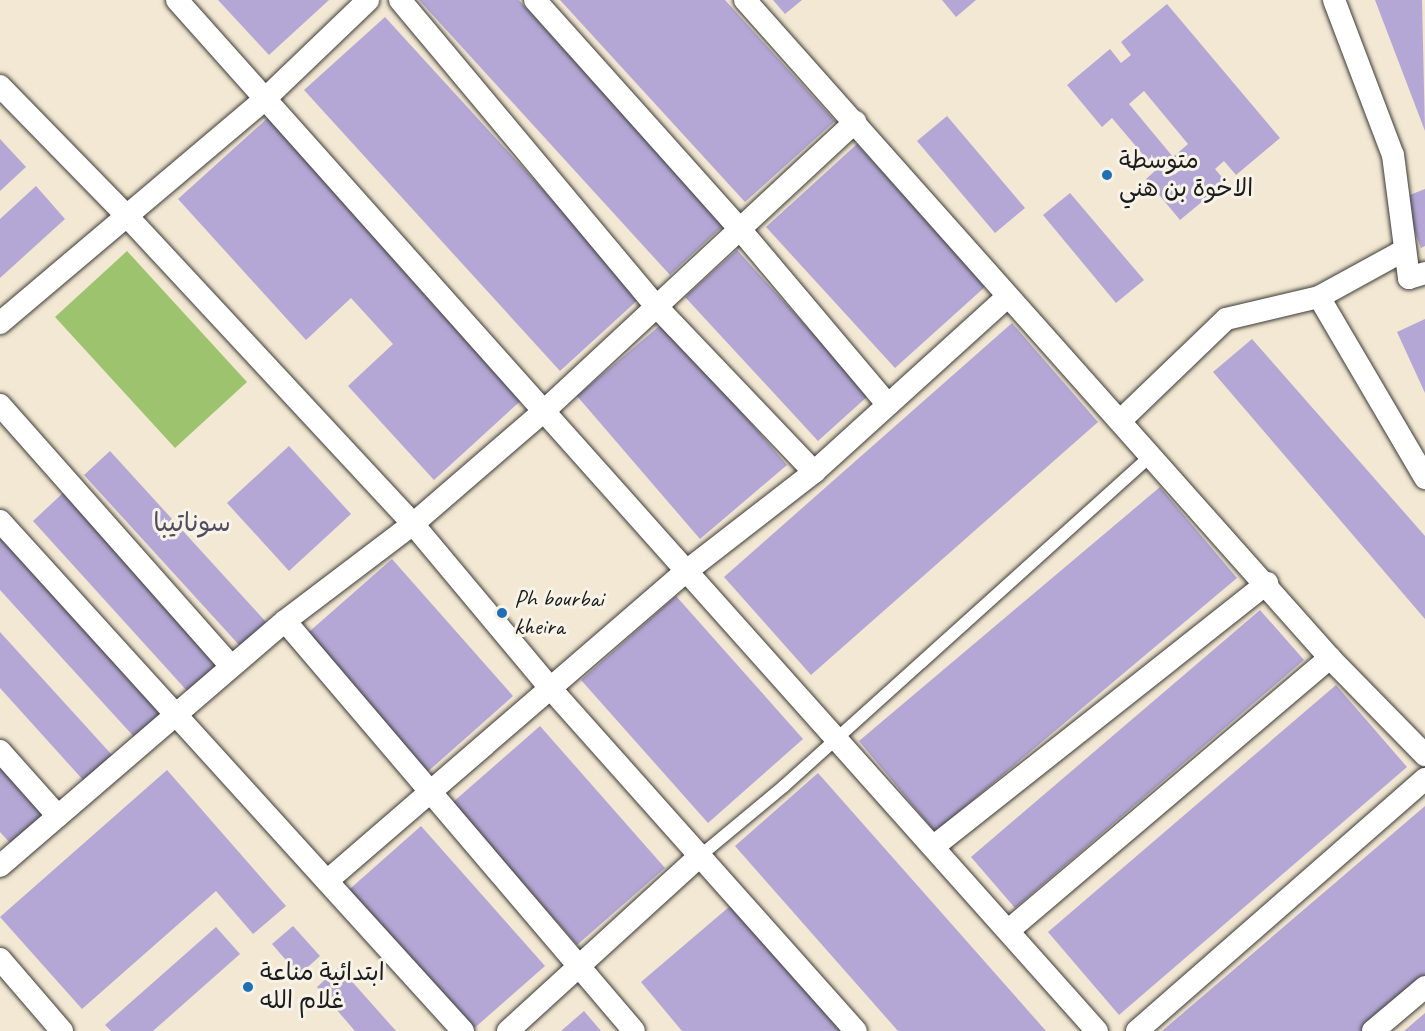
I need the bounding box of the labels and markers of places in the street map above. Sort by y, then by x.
place label: متوسطة الاخوة بن هني [1119,147,1253,203]
marker: متوسطة الاخوة بن هني [1100,168,1114,182]
place label: Ph bourbai kheira [514,585,604,641]
marker: Ph bourbai kheira [495,606,509,620]
place label: ابتدائية مناعة غلام الله [260,959,385,1015]
marker: ابتدائية مناعة غلام الله [241,980,255,994]

